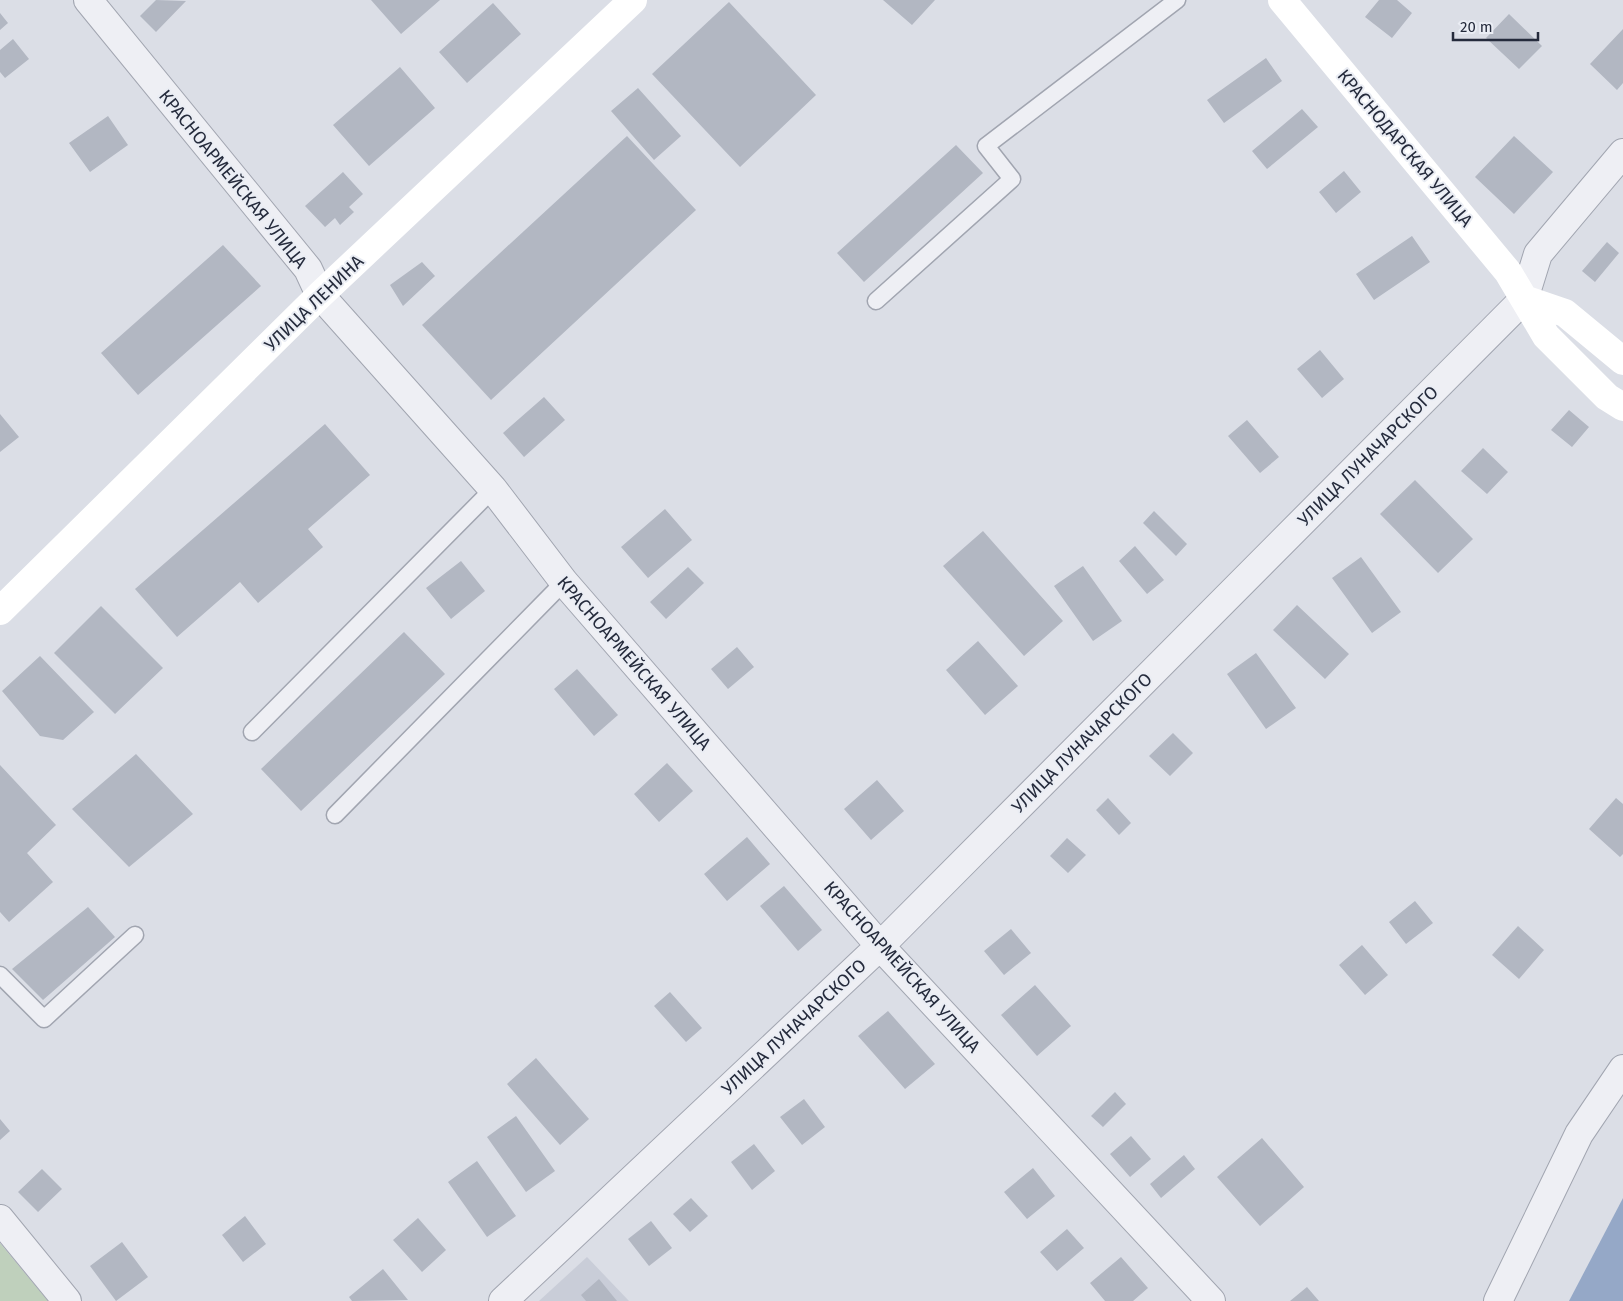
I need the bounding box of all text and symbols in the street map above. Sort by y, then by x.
scale bar [1453,10,1538,42]
text: 20 m [1460,18,1493,36]
street label: КРАСНОДАРСКАЯ УЛИЦА [1333,65,1478,232]
street label: КРАСНОАРМЕЙСКАЯ УЛИЦА [154,85,312,273]
street label: УЛИЦА ЛЕНИНА [260,250,369,356]
street label: УЛИЦА ЛУНАЧАРСКОГО [1293,381,1443,531]
street label: КРАСНОАРМЕЙСКАЯ УЛИЦА [552,572,716,755]
street label: УЛИЦА ЛУНАЧАРСКОГО [1007,668,1157,818]
street label: КРАСНОАРМЕЙСКАЯ УЛИЦА [819,877,985,1058]
street label: УЛИЦА ЛУНАЧАРСКОГО [717,954,871,1100]

